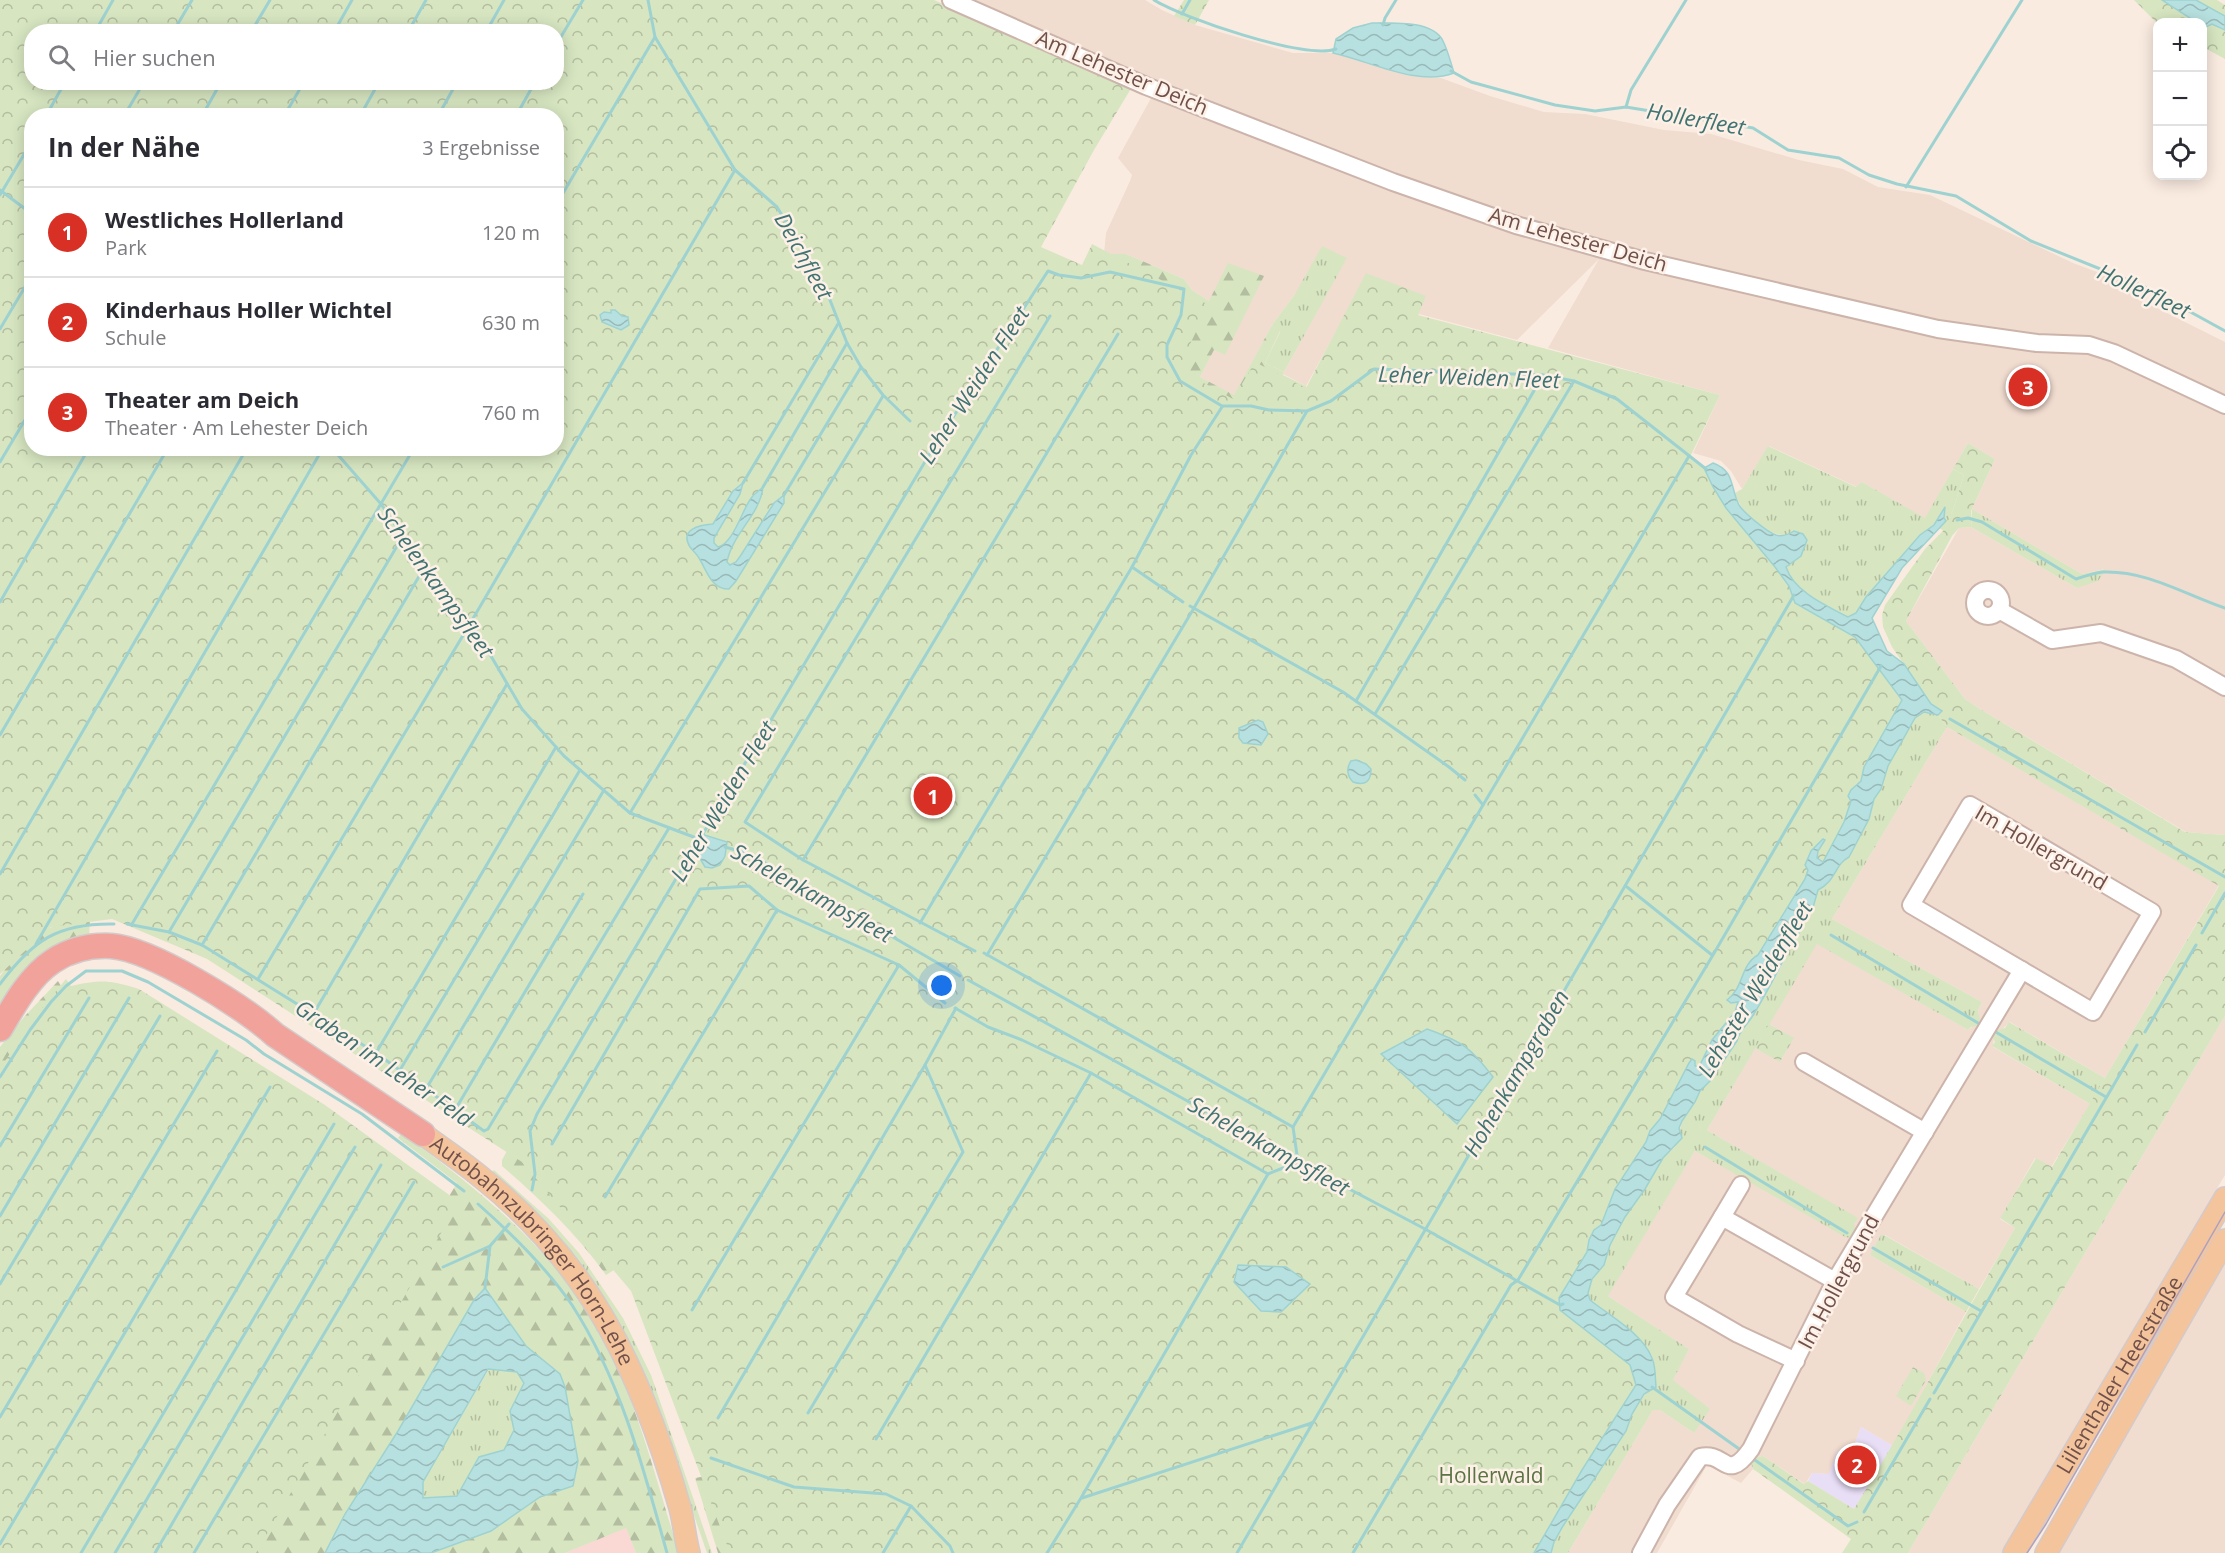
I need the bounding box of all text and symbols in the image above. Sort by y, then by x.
map controls [2153,18,2207,180]
button: + [2153,18,2207,72]
street label: Am Lehester Deich [1032,23,1213,121]
search box [24,24,564,90]
icon: search [45,41,78,74]
text: Hier suchen [93,42,216,72]
button: − [2153,72,2207,126]
water label: Hollerfleet [1644,95,1749,142]
button: locate [2153,126,2207,180]
text: In der Nähe [48,129,200,165]
text: 3 Ergebnisse [422,134,540,161]
street label: Am Lehester Deich [1486,200,1671,278]
text: Westliches Hollerland [105,204,344,234]
water label: Deichfleet [769,207,841,305]
text: 1 [62,219,73,246]
text: 120 m [482,219,540,246]
text: Park [105,234,147,261]
water label: Hollerfleet [2093,255,2197,325]
text: Kinderhaus Holler Wichtel [105,294,392,324]
water label: Leher Weiden Fleet [911,299,1036,469]
text: 2 [62,309,73,336]
text: 630 m [482,309,540,336]
text: Schule [105,324,166,351]
water label: Leher Weiden Fleet [1378,358,1561,394]
pin: 3 [2008,364,2048,410]
text: Theater am Deich [105,384,299,414]
text: 3 [62,399,73,426]
text: 760 m [482,399,540,426]
text: Theater · Am Lehester Deich [105,414,368,441]
water label: Schelenkampsfleet [372,500,502,664]
water label: Leher Weiden Fleet [662,714,782,886]
pin: 1 [914,774,952,818]
street label: Im Hollergrund [1970,798,2113,896]
water label: Schelenkampsfleet [726,835,899,949]
water label: Lehester Weidenfleet [1690,894,1819,1082]
your location [927,971,956,1000]
water label: Hohenkampgraben [1455,984,1575,1161]
water label: Graben im Leher Feld [290,992,480,1133]
water label: Schelenkampsfleet [1183,1088,1356,1202]
street label: Autobahnzubringer Horn-Lehe [425,1129,641,1370]
street label: Im Hollergrund [1791,1209,1885,1354]
street label: Lilienthaler Heerstraße [2049,1271,2188,1478]
pin: 2 [1838,1442,1876,1488]
park label: Hollerwald [1438,1461,1544,1489]

